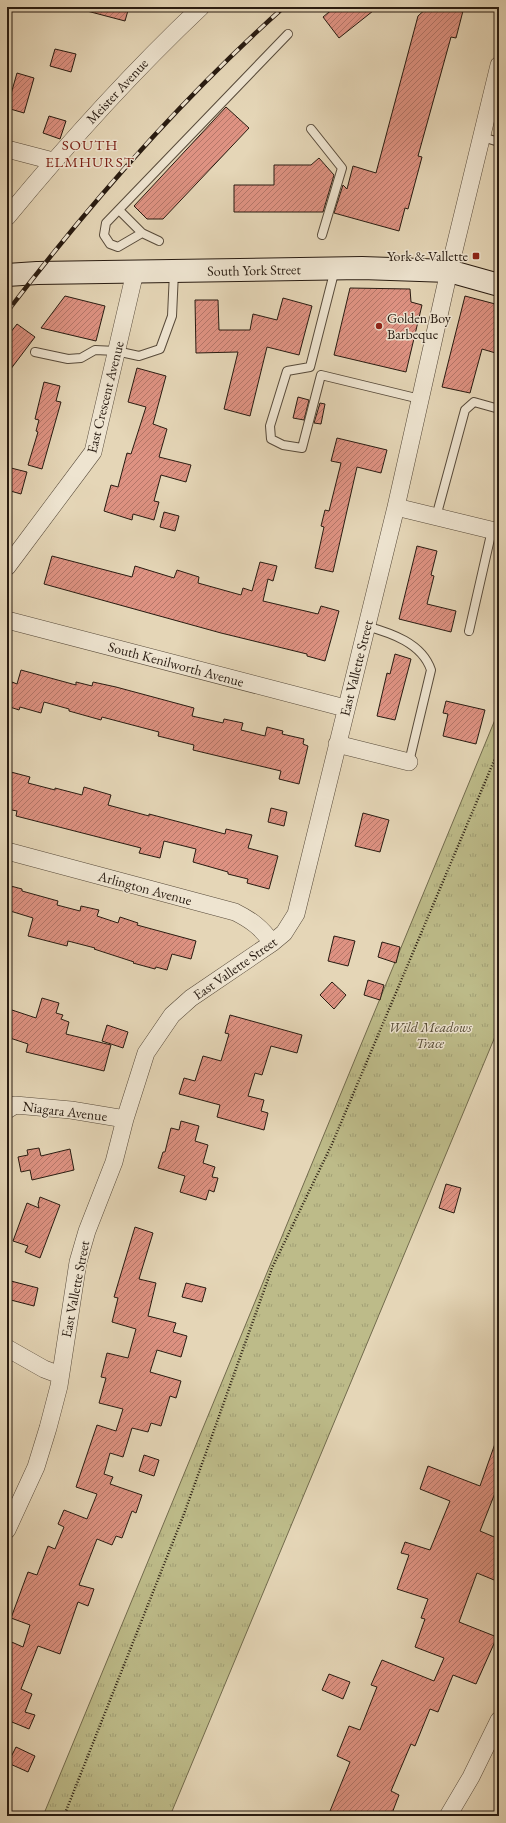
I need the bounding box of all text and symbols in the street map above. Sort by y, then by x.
street label: Meister Avenue [82,54,152,128]
district label: SOUTH ELMHURST [45,135,135,171]
place label: York & Vallette [387,247,469,265]
marker: York & Vallette [471,251,481,261]
street label: South York Street [207,260,302,280]
place label: Golden Boy Barbeque [387,309,452,343]
marker: Golden Boy Barbeque [374,321,384,331]
street label: East Crescent Avenue [82,338,128,455]
street label: East Vallette Street [335,617,377,718]
street label: South Kenilworth Avenue [106,637,246,691]
street label: Arlington Avenue [95,867,194,909]
street label: East Vallette Street [190,932,281,1004]
park label: Wild Meadows Trace [388,1018,472,1052]
street label: Niagara Avenue [22,1097,109,1125]
street label: East Vallette Street [57,1238,93,1339]

